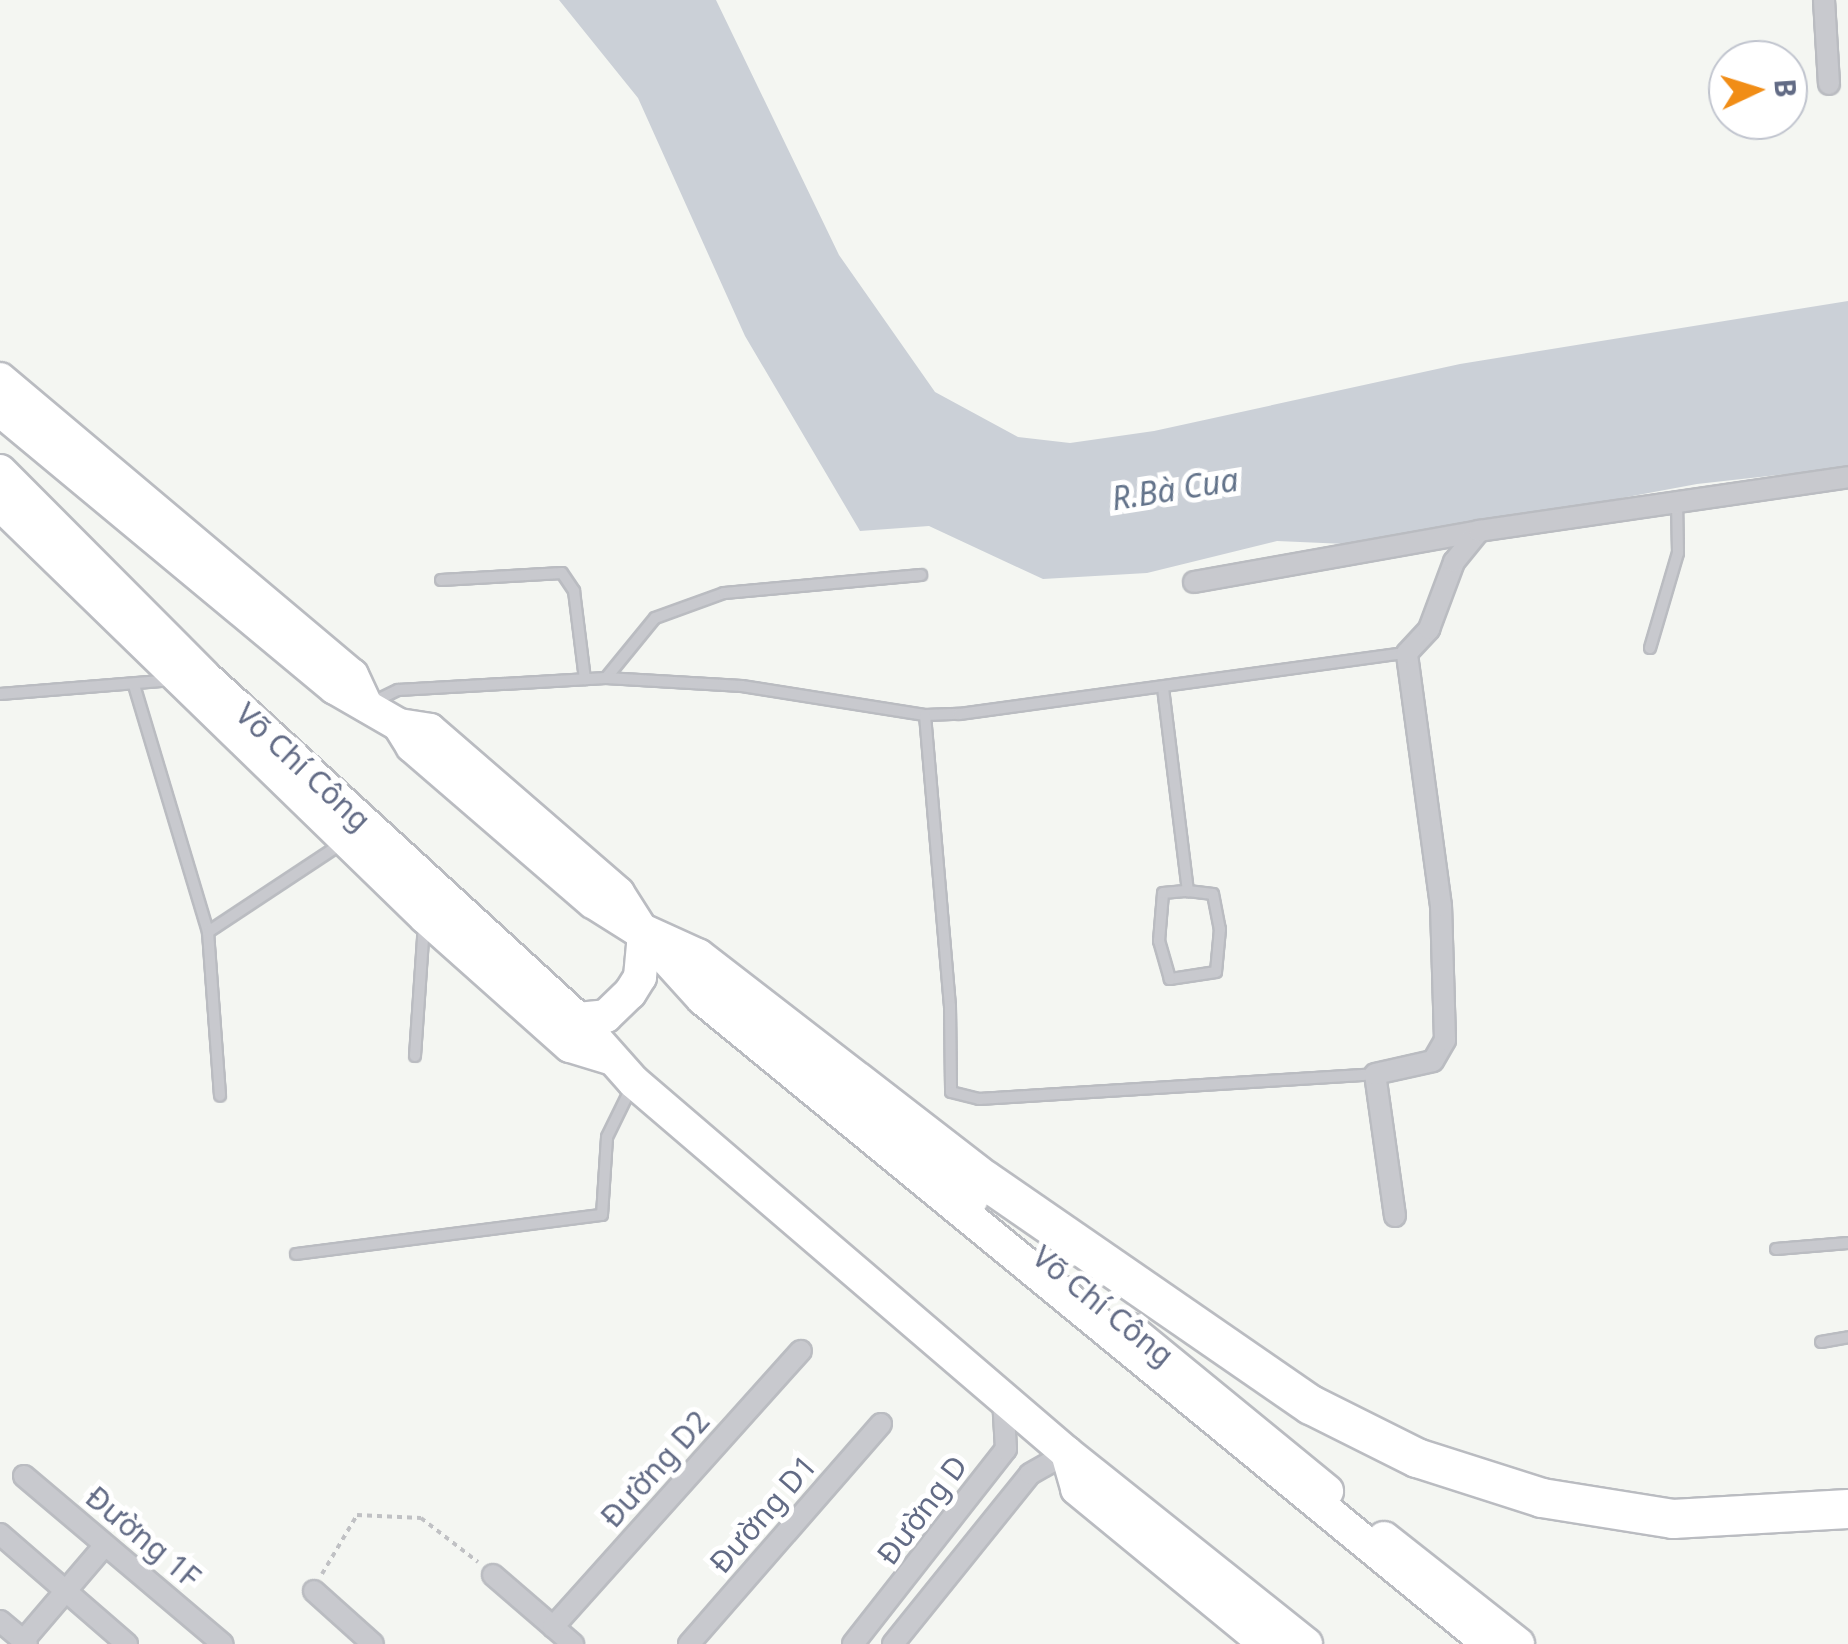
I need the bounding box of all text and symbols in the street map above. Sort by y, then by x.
north arrow [1708,40,1808,140]
text: B [1766,77,1806,99]
water label: R.Bà Cua [1109,460,1241,518]
street label: Võ Chí Công [228,696,378,838]
street label: Võ Chí Công [1025,1238,1181,1374]
street label: Đường D2 [593,1403,717,1535]
street label: Đường D1 [702,1448,824,1580]
street label: Đường D [869,1448,975,1572]
street label: Đường 1F [79,1479,207,1595]

